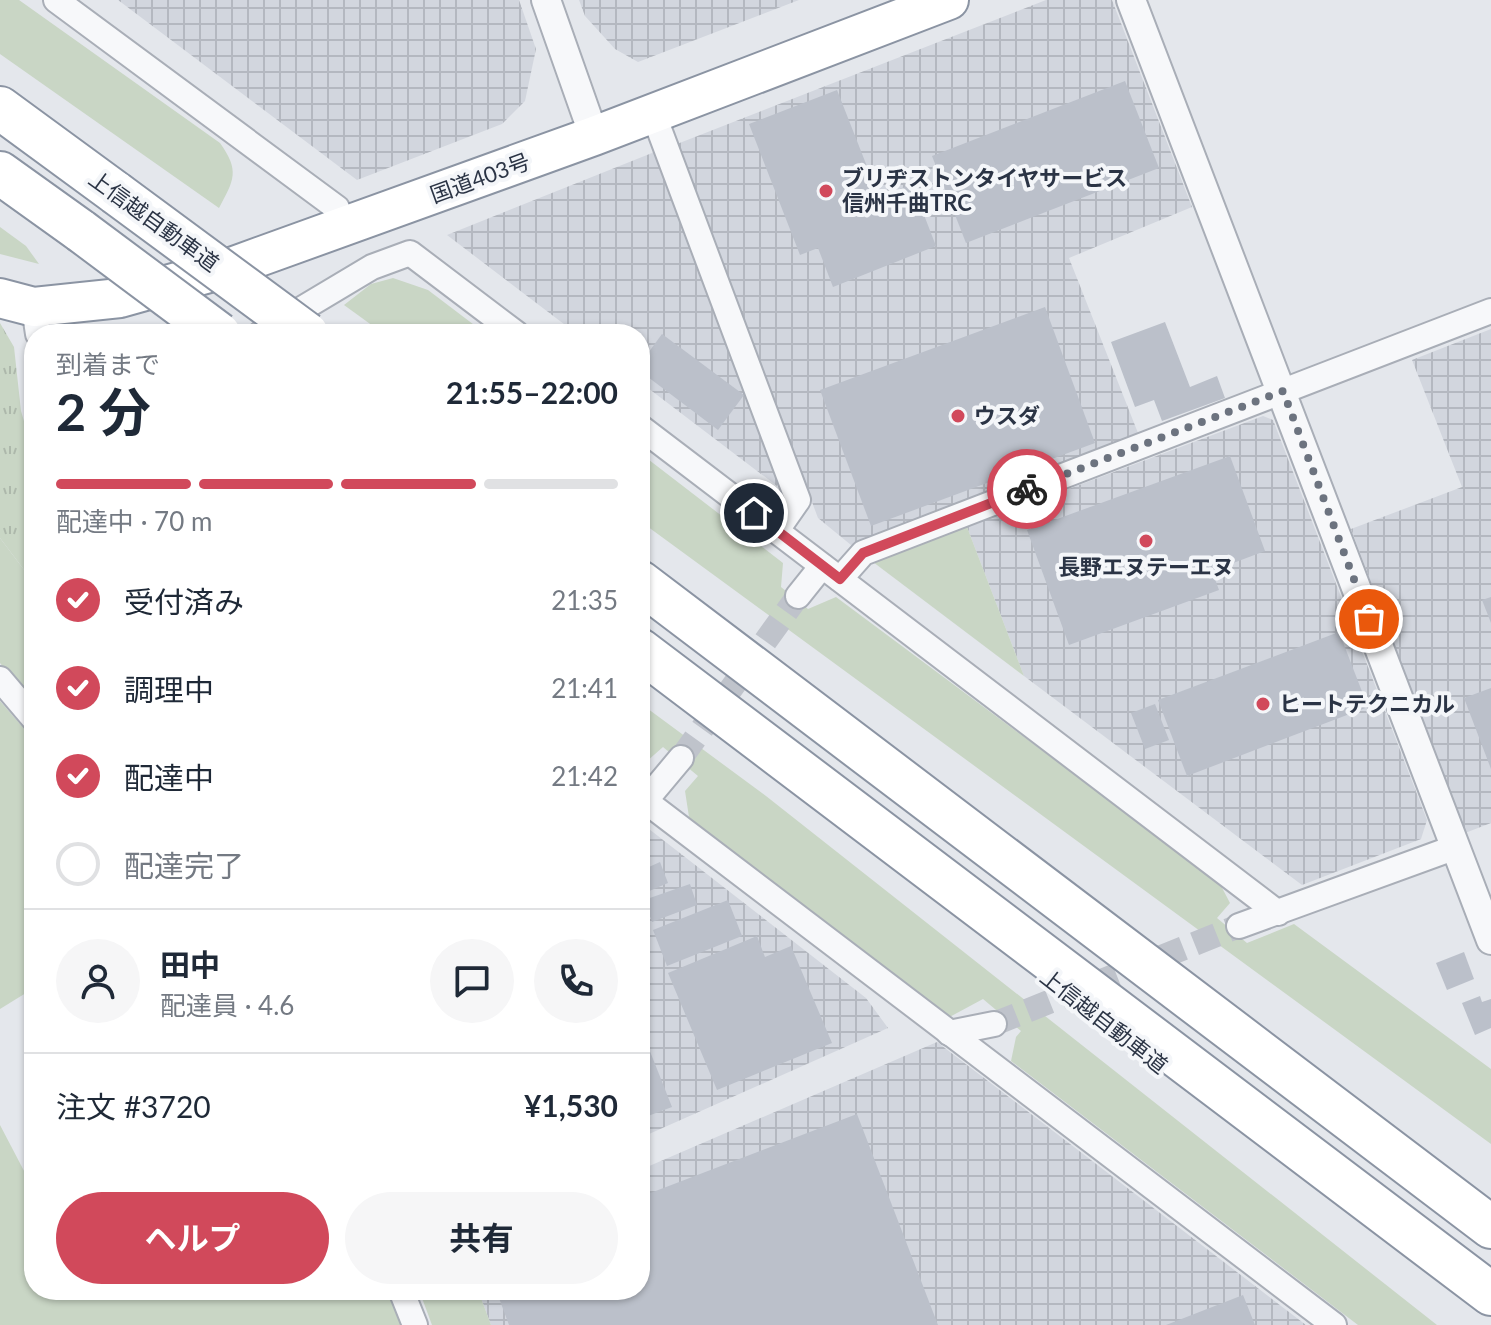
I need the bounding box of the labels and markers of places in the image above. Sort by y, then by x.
place label: ブリヂストンタイヤサービス 信州千曲TRC [842,164,1127,216]
marker: ブリヂストンタイヤサービス 信州千曲TRC [817,182,835,200]
place label: ウスダ [974,402,1040,429]
marker: ウスダ [949,407,967,425]
pin [720,479,788,547]
marker: 長野エヌテーエヌ [1137,532,1155,550]
place label: 長野エヌテーエヌ [1058,553,1234,580]
pin [1335,585,1403,653]
place label: ヒートテクニカル [1279,690,1455,717]
marker: ヒートテクニカル [1254,695,1272,713]

